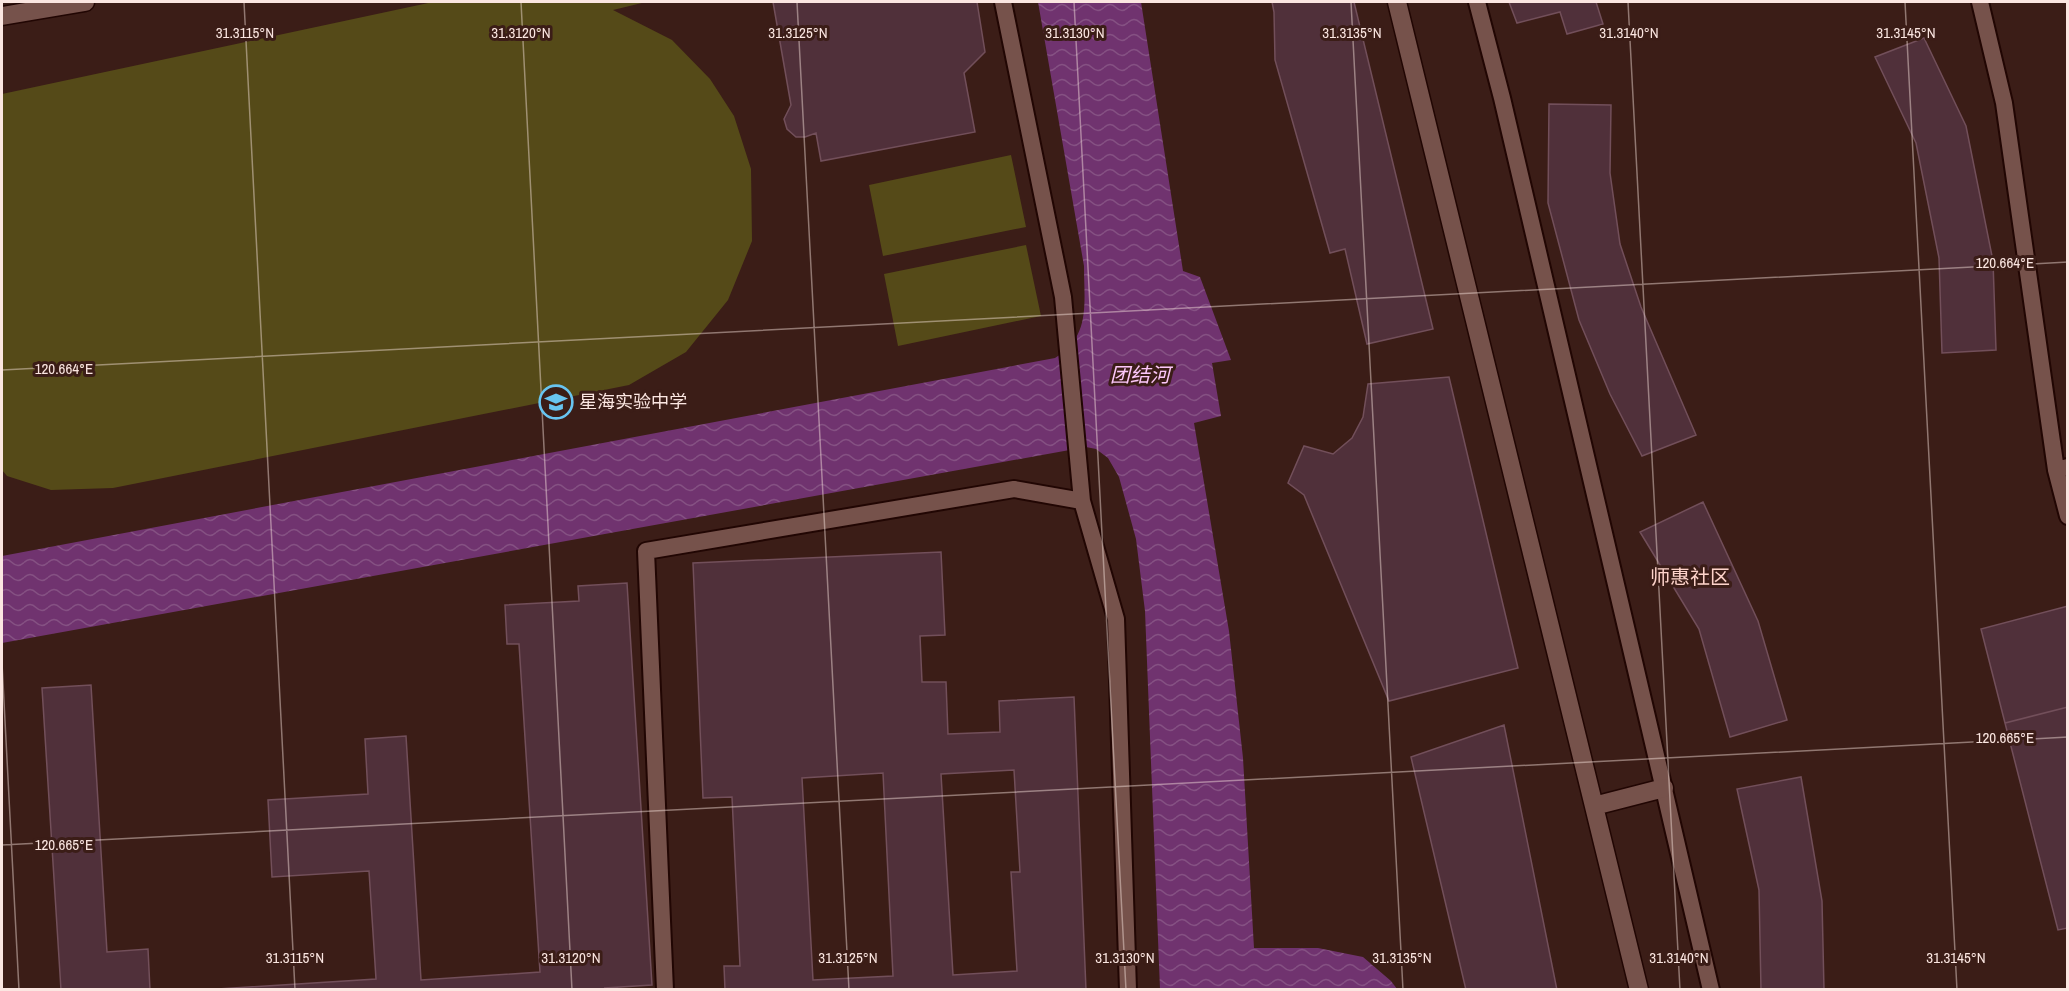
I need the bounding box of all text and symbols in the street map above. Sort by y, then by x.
text: 31.3115°N [216,22,274,43]
text: 31.3120°N [491,22,551,43]
text: 31.3125°N [768,22,828,43]
text: 31.3130°N [1045,22,1105,43]
text: 31.3135°N [1322,22,1382,43]
text: 31.3140°N [1599,22,1659,43]
text: 31.3145°N [1876,22,1936,43]
text: 120.664°E [1976,252,2034,273]
text: 120.664°E [35,358,93,379]
water label: 团结河 [1110,361,1174,388]
school or university icon: 星海实验中学 [538,384,574,420]
place label: 星海实验中学 [579,389,687,414]
district label: 师惠社区 [1650,563,1730,590]
text: 120.665°E [1976,727,2034,748]
text: 120.665°E [35,834,93,855]
text: 31.3115°N [266,947,324,968]
text: 31.3120°N [541,947,601,968]
text: 31.3125°N [818,947,878,968]
text: 31.3130°N [1095,947,1155,968]
text: 31.3135°N [1372,947,1432,968]
text: 31.3140°N [1649,947,1709,968]
text: 31.3145°N [1926,947,1986,968]

